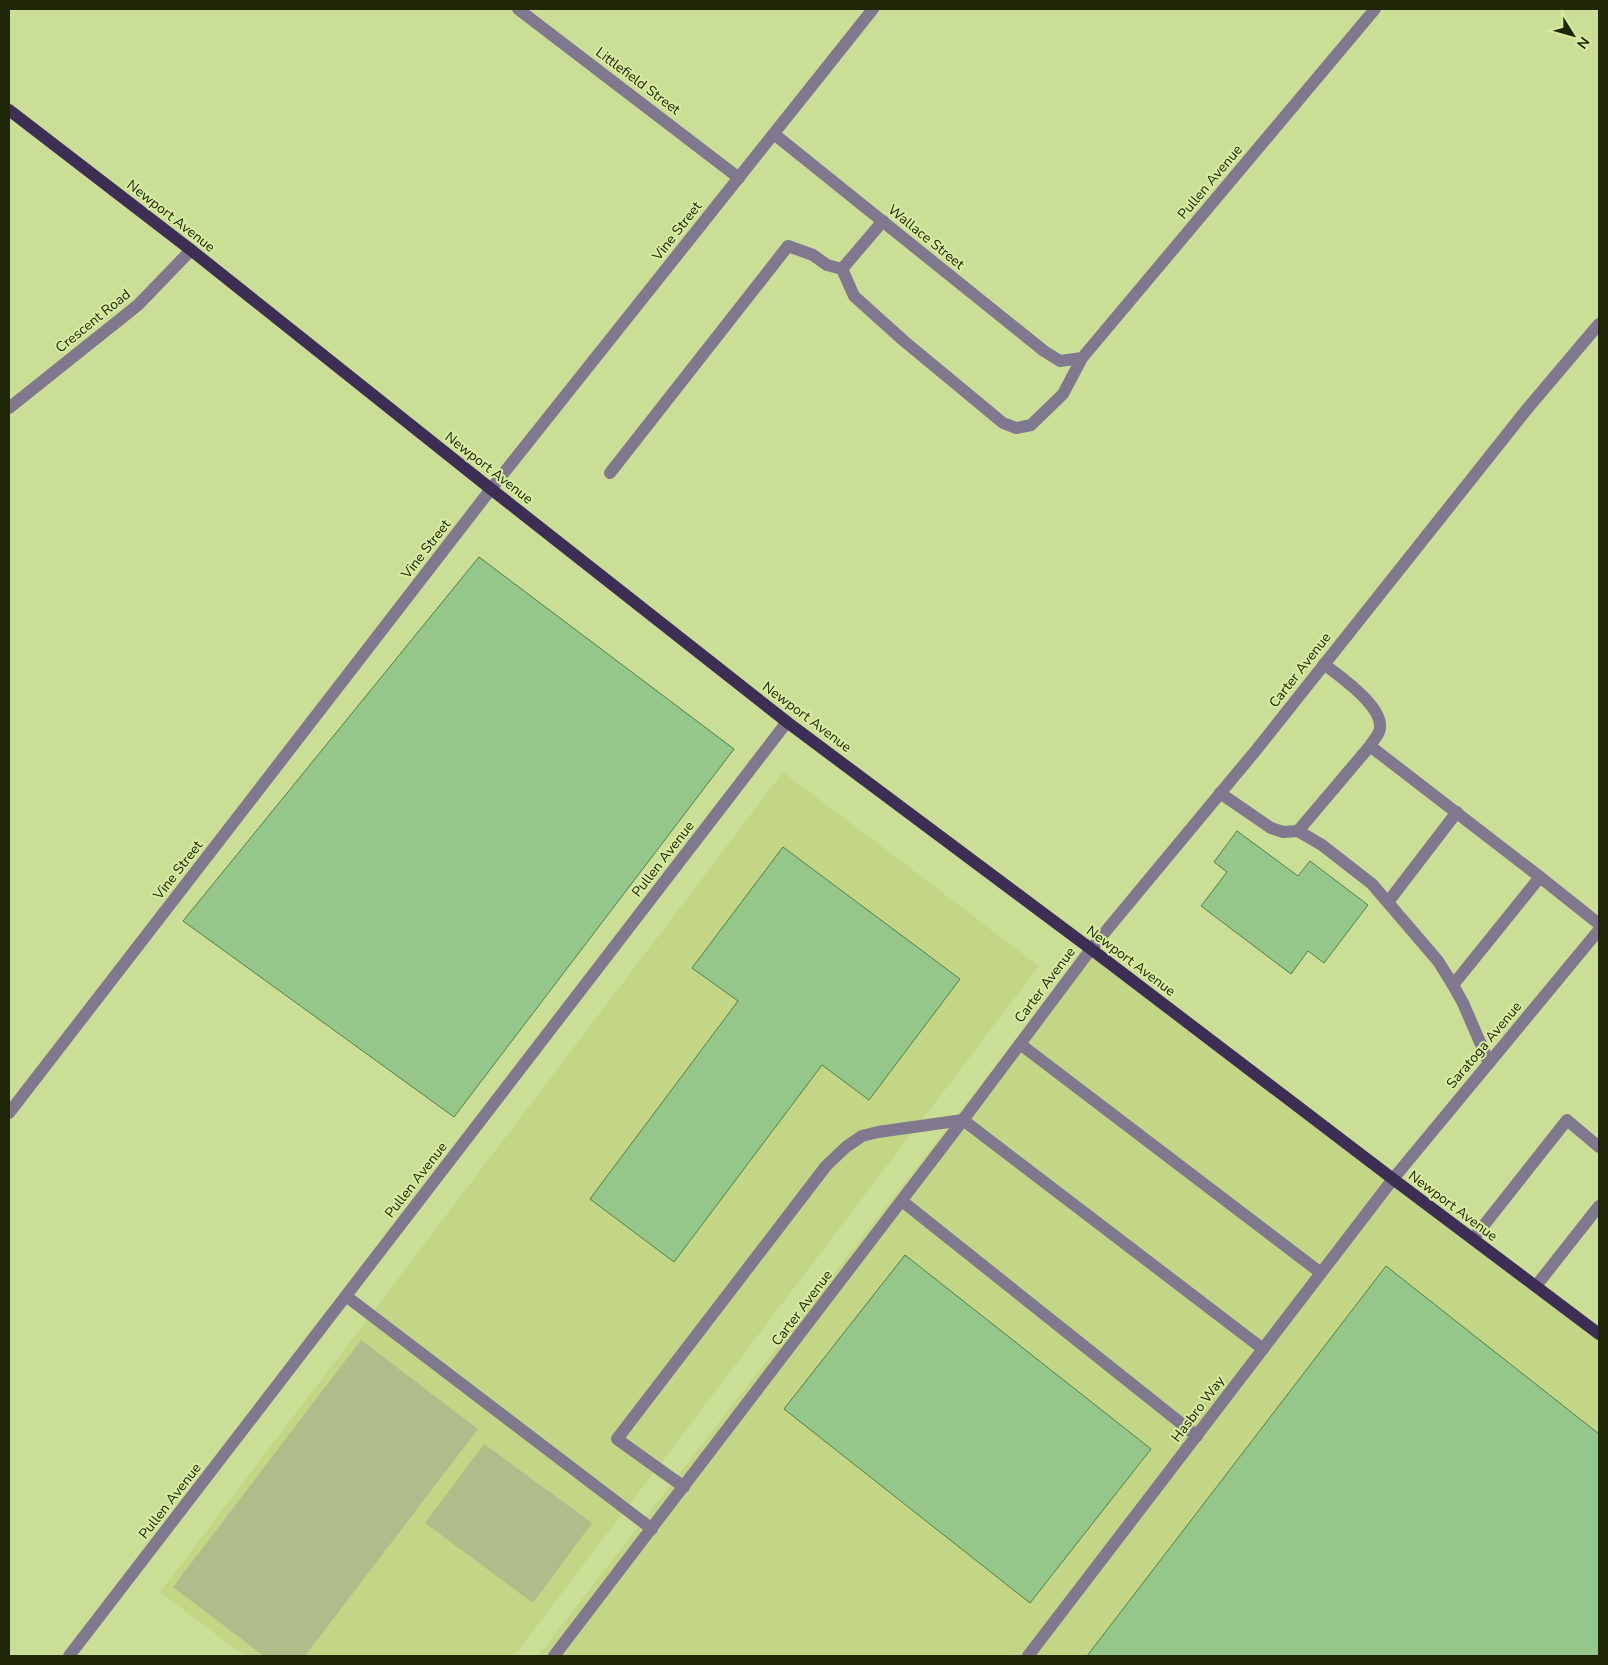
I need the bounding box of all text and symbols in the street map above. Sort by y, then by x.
north arrow [1548,10,1598,60]
text: N [1572,33,1594,52]
street label: Littlefield Street [592,43,684,119]
street label: Pullen Avenue [1173,141,1247,223]
street label: Newport Avenue [123,176,219,256]
street label: Vine Street [647,197,706,265]
street label: Wallace Street [884,200,968,274]
street label: Crescent Road [52,285,134,357]
street label: Newport Avenue [441,428,537,508]
street label: Vine Street [396,515,455,583]
street label: Carter Avenue [1265,628,1335,712]
street label: Newport Avenue [759,677,855,757]
street label: Pullen Avenue [627,817,699,901]
street label: Vine Street [148,836,207,904]
street label: Newport Avenue [1083,921,1179,1001]
street label: Carter Avenue [1010,943,1080,1027]
street label: Saratoga Avenue [1442,998,1526,1092]
street label: Pullen Avenue [380,1138,452,1222]
street label: Newport Avenue [1405,1166,1501,1246]
street label: Carter Avenue [767,1266,837,1350]
street label: Hasbro Way [1167,1371,1230,1446]
street label: Pullen Avenue [134,1459,206,1543]

